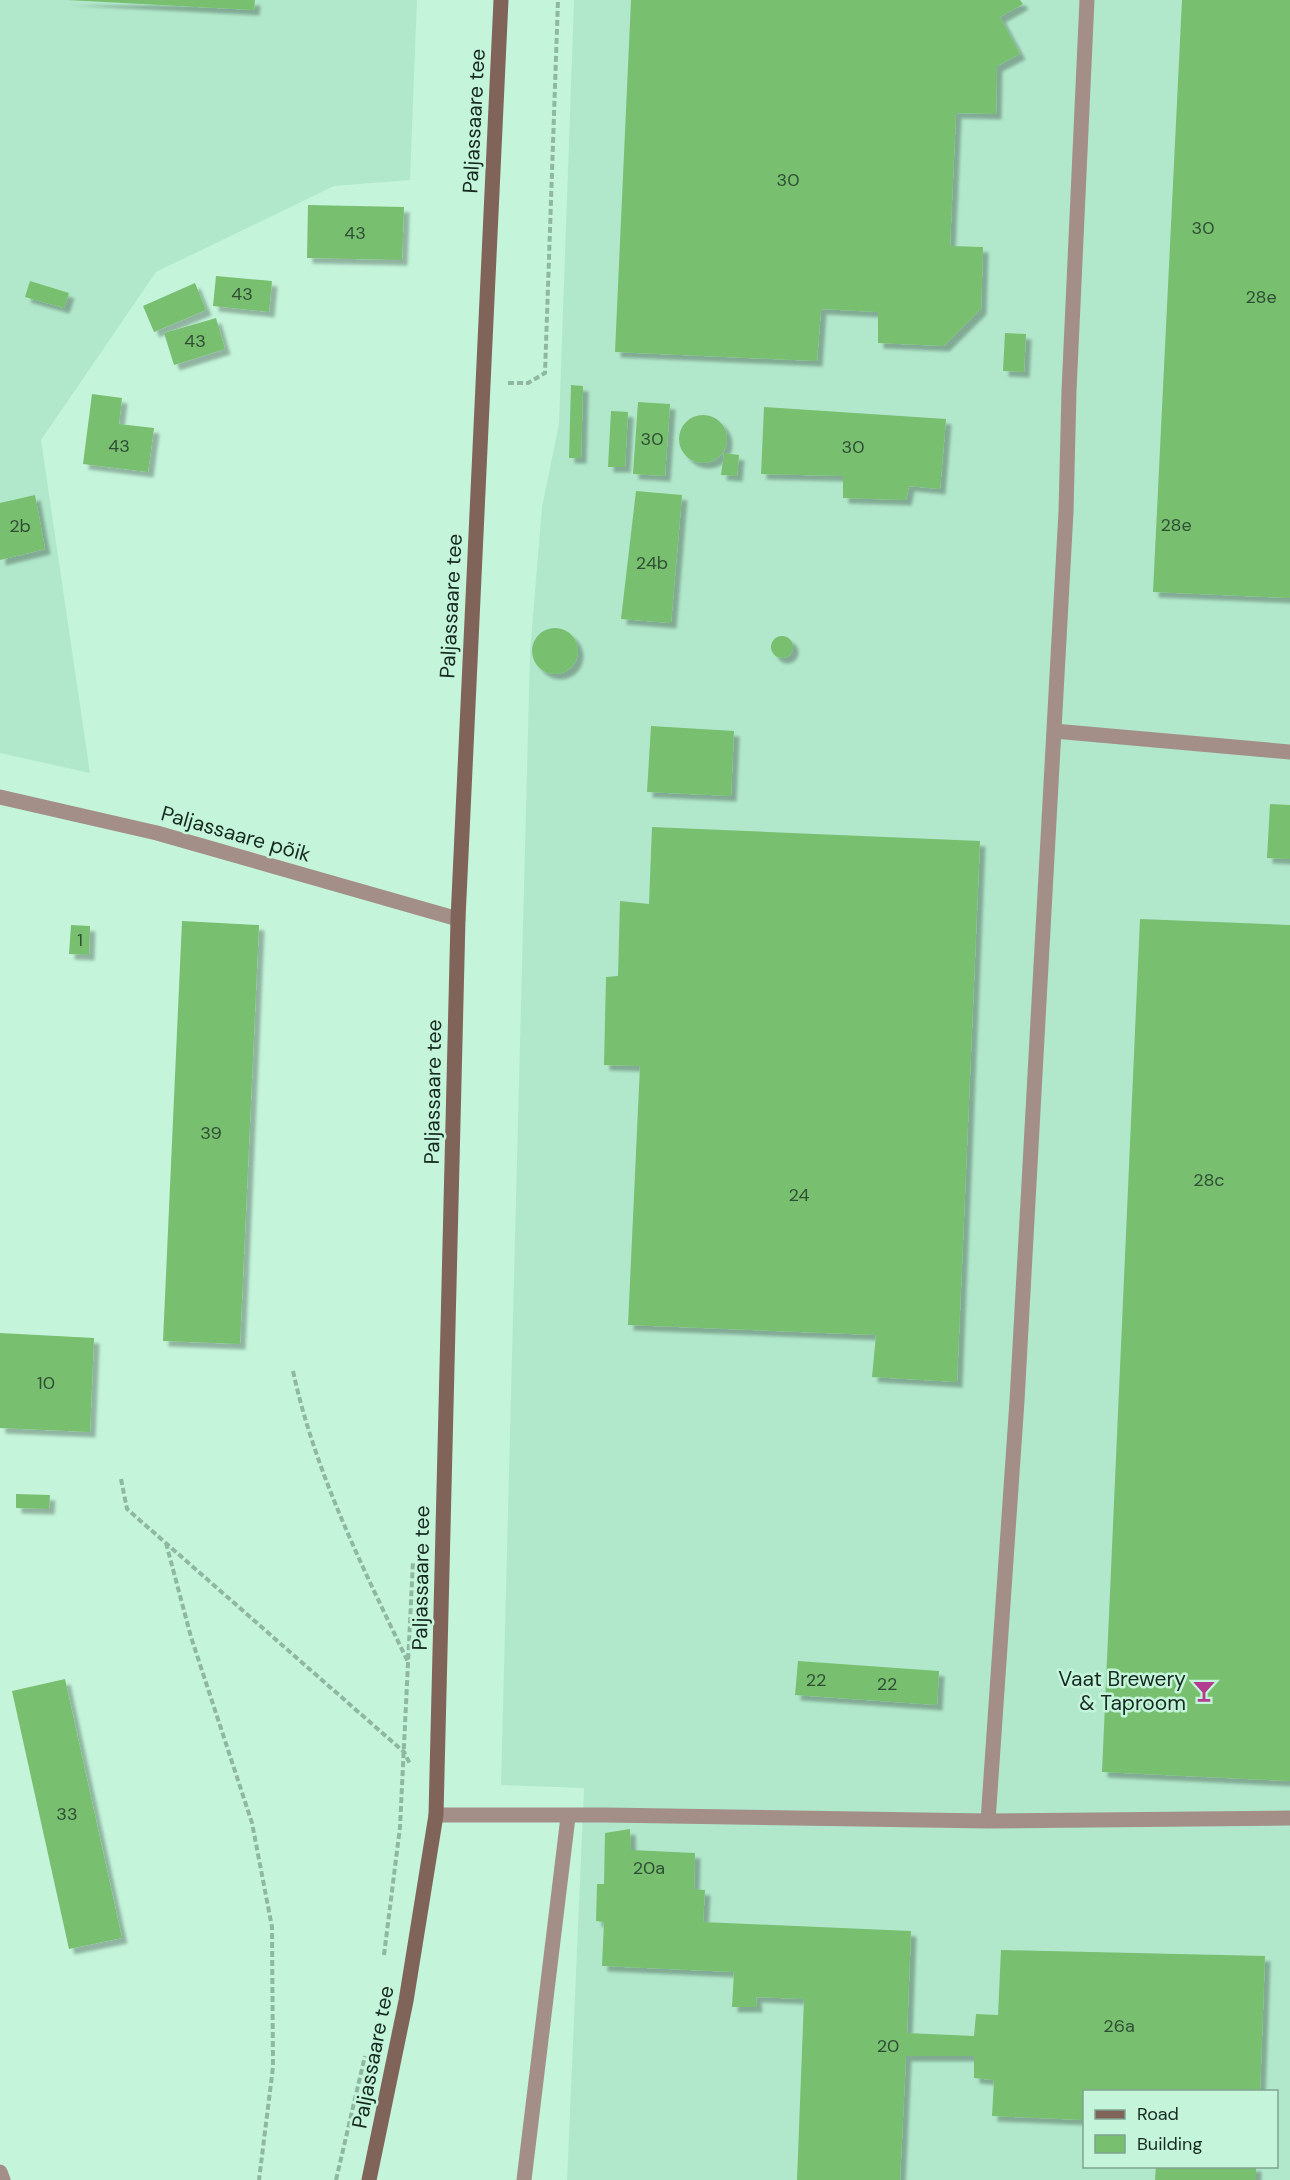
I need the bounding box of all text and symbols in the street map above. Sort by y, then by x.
street label: Paljassaare tee [456,48,492,194]
house number: 30 [777,168,799,192]
house number: 30 [1192,216,1214,240]
house number: 43 [344,221,366,245]
house number: 43 [231,282,253,306]
house number: 28e [1245,285,1277,309]
house number: 43 [184,329,206,353]
house number: 30 [641,427,663,451]
house number: 43 [108,434,130,458]
house number: 30 [842,435,864,459]
house number: 28e [1160,513,1192,537]
house number: 2b [9,514,31,538]
street label: Paljassaare tee [433,533,469,679]
house number: 24b [636,551,668,575]
street label: Paljassaare põik [158,799,314,869]
house number: 1 [77,928,83,952]
street label: Paljassaare tee [418,1019,448,1165]
house number: 39 [200,1121,222,1145]
house number: 28c [1193,1168,1225,1192]
house number: 24 [789,1183,810,1207]
house number: 10 [37,1371,55,1395]
street label: Paljassaare tee [406,1505,436,1651]
place label: Vaat Brewery & Taproom [1058,1665,1186,1717]
house number: 22 [806,1668,826,1692]
house number: 22 [877,1672,897,1696]
bar icon: Vaat Brewery & Taproom [1191,1678,1217,1704]
house number: 33 [56,1802,78,1826]
house number: 20a [633,1856,665,1880]
street label: Paljassaare tee [345,1983,401,2131]
house number: 26a [1103,2014,1135,2038]
house number: 20 [877,2034,899,2058]
legend [1083,2090,1278,2168]
text: Road [1137,2102,1179,2126]
text: Building [1137,2132,1202,2156]

